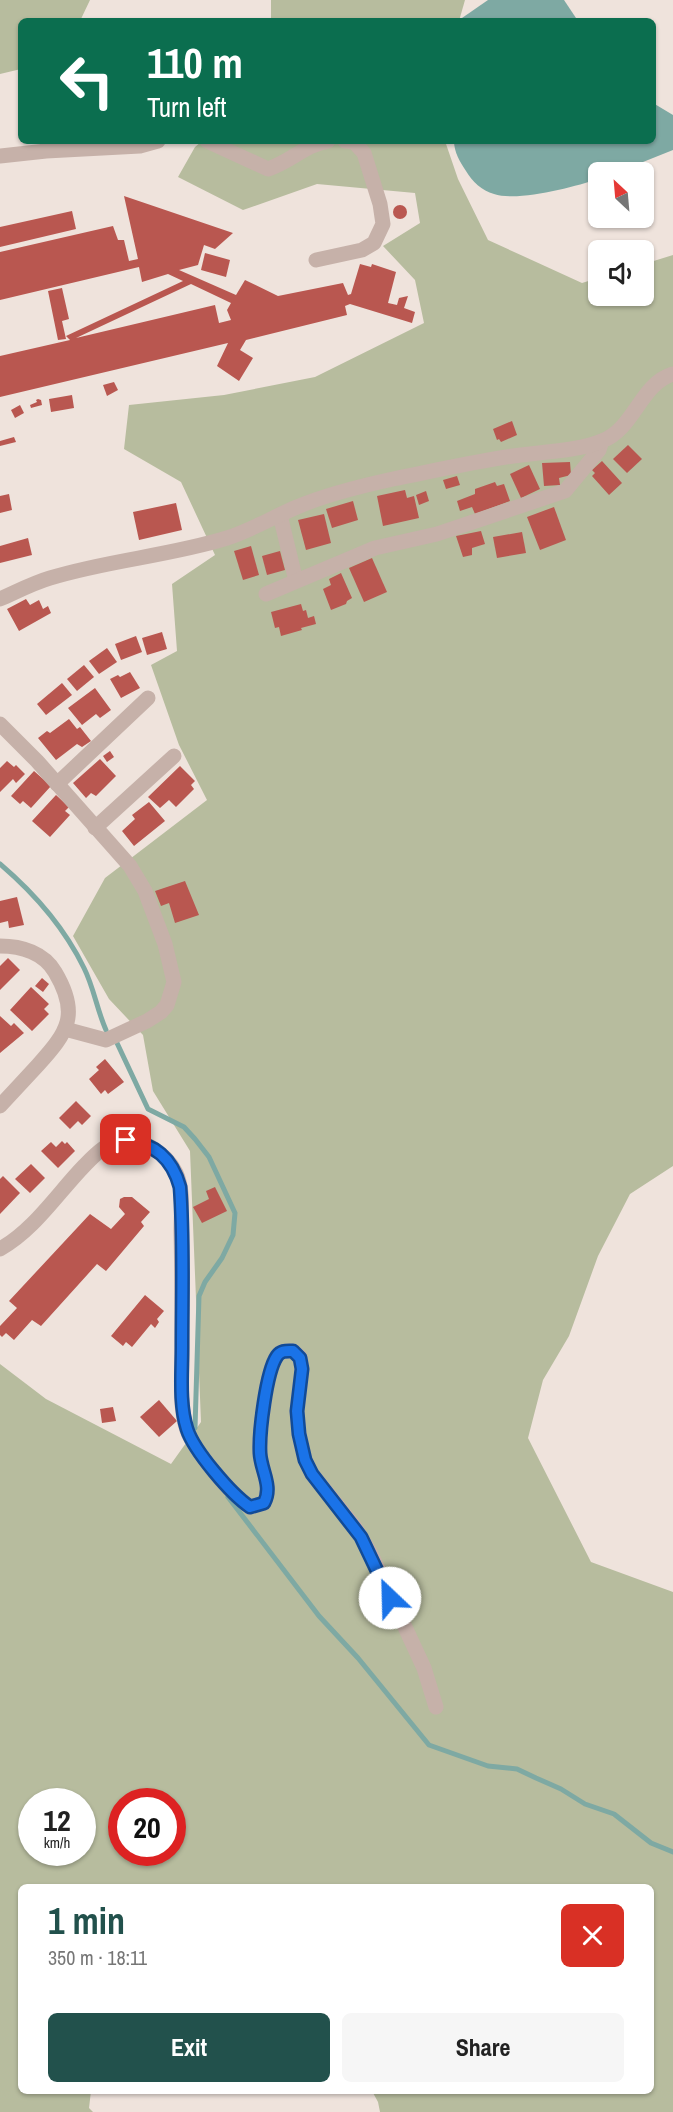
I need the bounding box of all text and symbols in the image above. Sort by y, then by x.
text: 110 m [147,35,243,91]
icon: left [48,42,126,120]
text: Turn left [147,89,226,125]
north arrow [588,162,654,228]
map controls [588,162,654,306]
button: sound [588,240,654,306]
pin [100,1114,151,1165]
icon: arrive [109,1123,142,1156]
position arrow [358,1566,422,1630]
speed limit sign: 20 [108,1788,186,1866]
text: 12 [43,1800,71,1840]
text: km/h [44,1832,70,1853]
text: 1 min [48,1897,125,1945]
button: close [561,1904,624,1967]
text: 350 m · 18:11 [48,1944,147,1971]
button: Exit [48,2013,330,2082]
button: Share [342,2013,624,2082]

